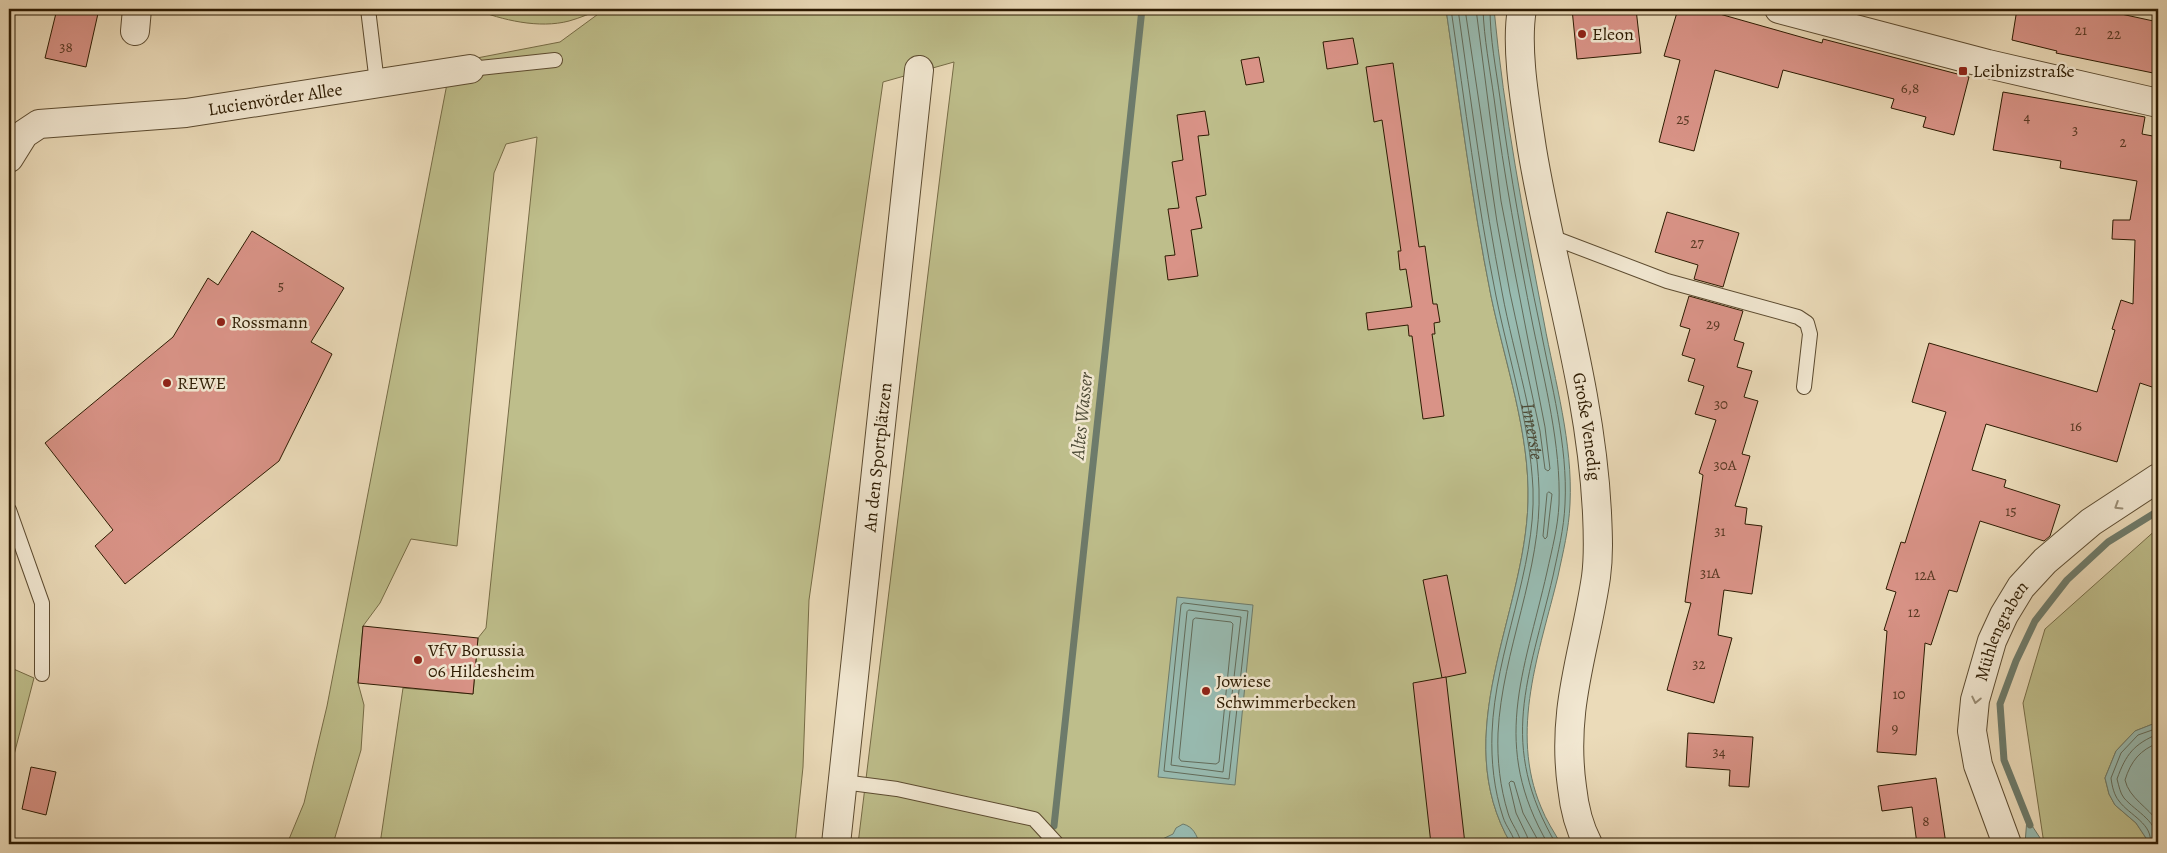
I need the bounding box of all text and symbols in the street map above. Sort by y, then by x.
house number: 21 [2075,20,2087,40]
place label: Eleon [1592,22,1634,46]
house number: 22 [2107,24,2121,44]
marker: Eleon [1576,28,1588,40]
house number: 38 [59,37,73,57]
place label: Leibnizstraße [1973,59,2075,83]
marker: Leibnizstraße [1957,65,1969,77]
street label: Lucienvörder Allee [206,77,344,121]
house number: 6,8 [1901,78,1919,98]
house number: 4 [2024,107,2031,127]
house number: 25 [1676,109,1690,129]
house number: 3 [2072,120,2078,140]
house number: 2 [2119,132,2127,152]
house number: 27 [1690,233,1704,253]
house number: 5 [278,276,284,296]
place label: Rossmann [231,310,308,334]
house number: 29 [1706,314,1720,334]
marker: Rossmann [215,316,227,328]
water label: Altes Wasser [1064,370,1100,462]
street label: Große Venedig [1567,370,1607,482]
place label: REWE [177,371,226,395]
marker: REWE [161,377,173,389]
street label: An den Sportplätzen [857,381,897,534]
house number: 30 [1714,394,1728,414]
water label: Innerste [1515,400,1550,461]
house number: 16 [2070,416,2082,436]
house number: 30A [1714,455,1737,475]
one-way arrow [2115,500,2124,509]
house number: 15 [2005,501,2017,521]
house number: 31 [1714,521,1726,541]
house number: 31A [1700,563,1720,583]
house number: 12A [1914,565,1936,585]
street label: Mühlengraben [1969,575,2034,684]
house number: 12 [1908,602,1920,622]
place label: VfV Borussia 06 Hildesheim [427,638,535,683]
marker: VfV Borussia 06 Hildesheim [412,654,424,666]
house number: 32 [1692,654,1706,674]
place label: Jowiese Schwimmerbecken [1216,669,1356,714]
house number: 10 [1892,684,1906,704]
marker: Jowiese Schwimmerbecken [1200,685,1212,697]
one-way arrow [1971,695,1981,704]
house number: 9 [1892,718,1899,738]
house number: 34 [1712,742,1726,762]
house number: 8 [1922,811,1930,831]

